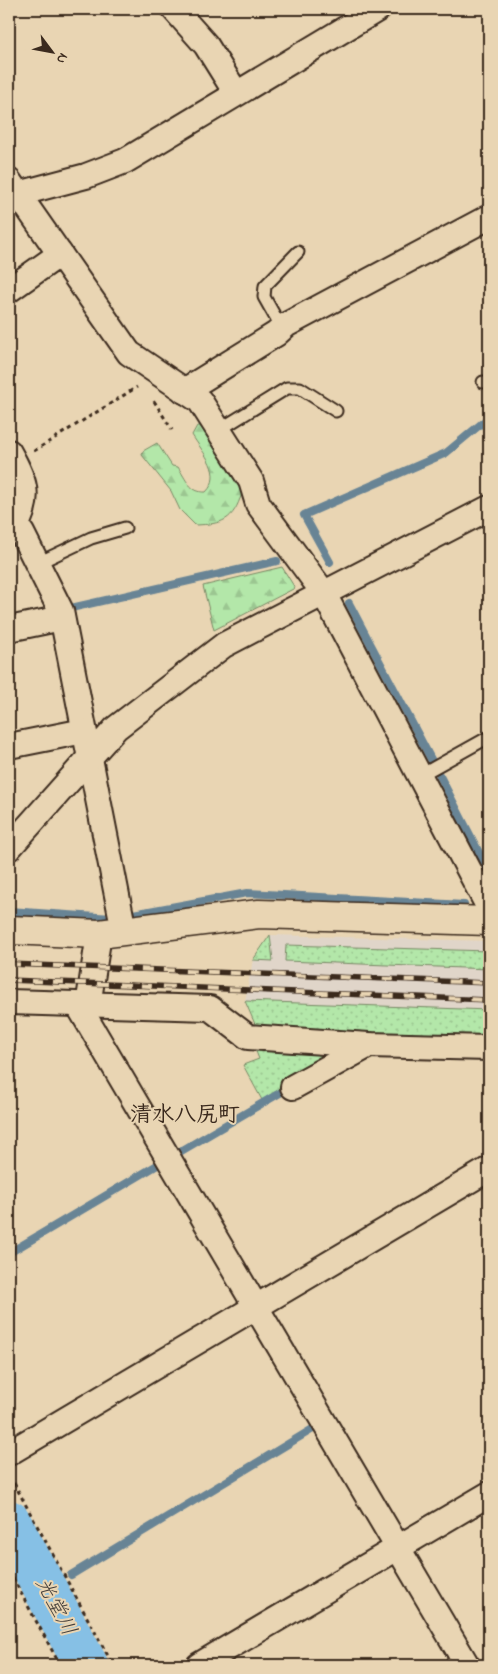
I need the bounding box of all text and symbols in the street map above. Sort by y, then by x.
north arrow [28,28,78,78]
text: N [50,49,73,68]
district label: 清水八尻町 [130,1100,240,1132]
water label: 光堂川 [27,1572,83,1642]

